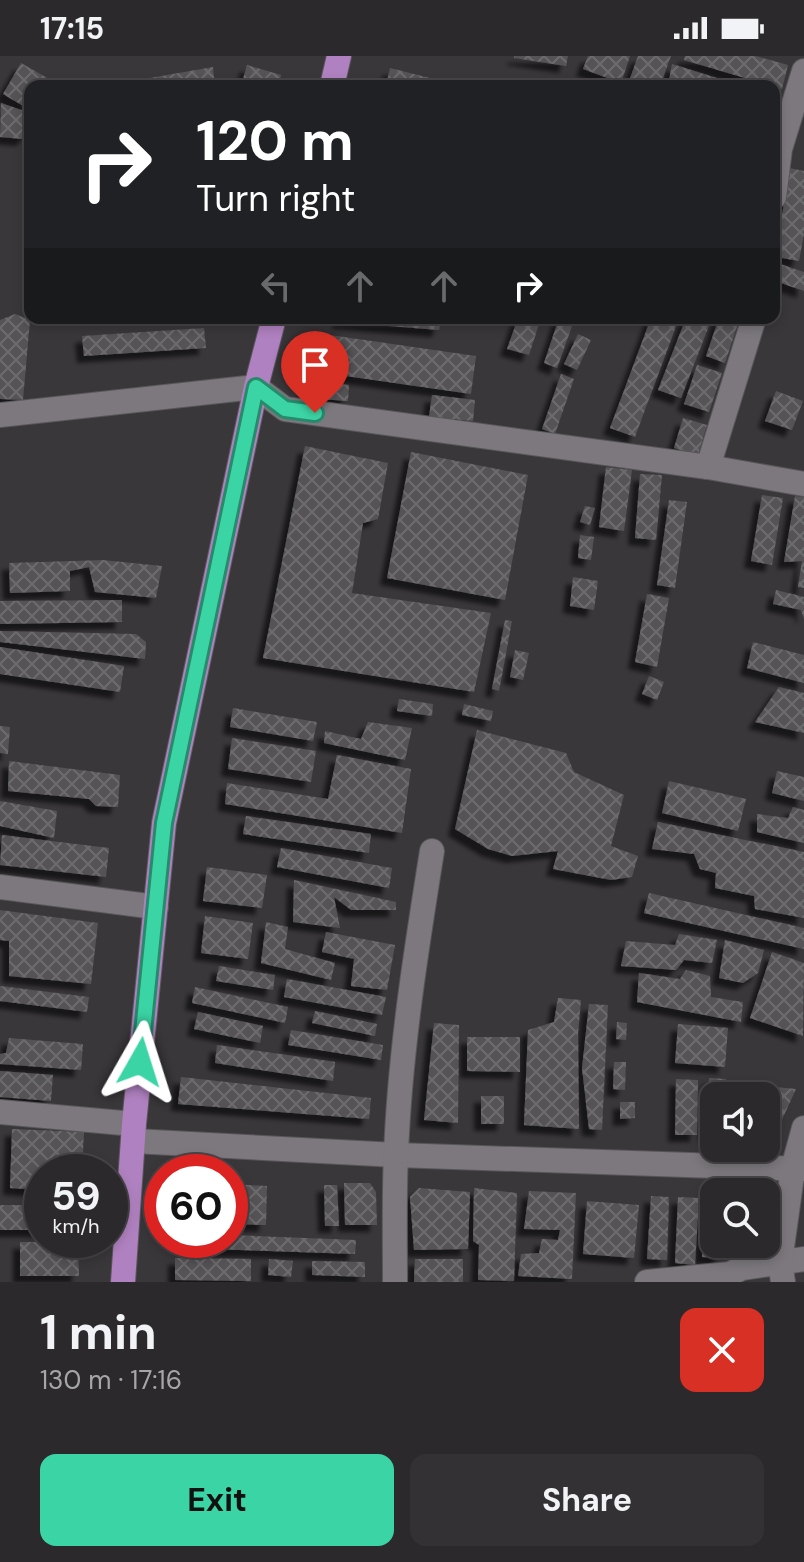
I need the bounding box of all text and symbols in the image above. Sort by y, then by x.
text: 17:15 [40,9,104,48]
text: 120 m [196,104,354,177]
icon: right [64,112,168,216]
text: Turn right [196,175,355,222]
icon: left [254,264,298,308]
icon: ahead [338,264,382,308]
icon: ahead [422,264,466,308]
icon: right [506,264,550,308]
pin [281,331,349,413]
icon: arrive [293,343,337,387]
position arrow [98,1020,182,1104]
map controls [700,1082,780,1258]
button: sound [700,1082,780,1162]
speed limit sign: 60 [144,1154,248,1258]
text: 59 [51,1170,101,1222]
button: search [700,1178,780,1258]
text: km/h [52,1213,100,1239]
text: 1 min [40,1301,157,1364]
button: close [680,1308,764,1392]
text: 130 m · 17:16 [40,1363,182,1397]
button: Exit [40,1454,394,1546]
button: Share [410,1454,764,1546]

